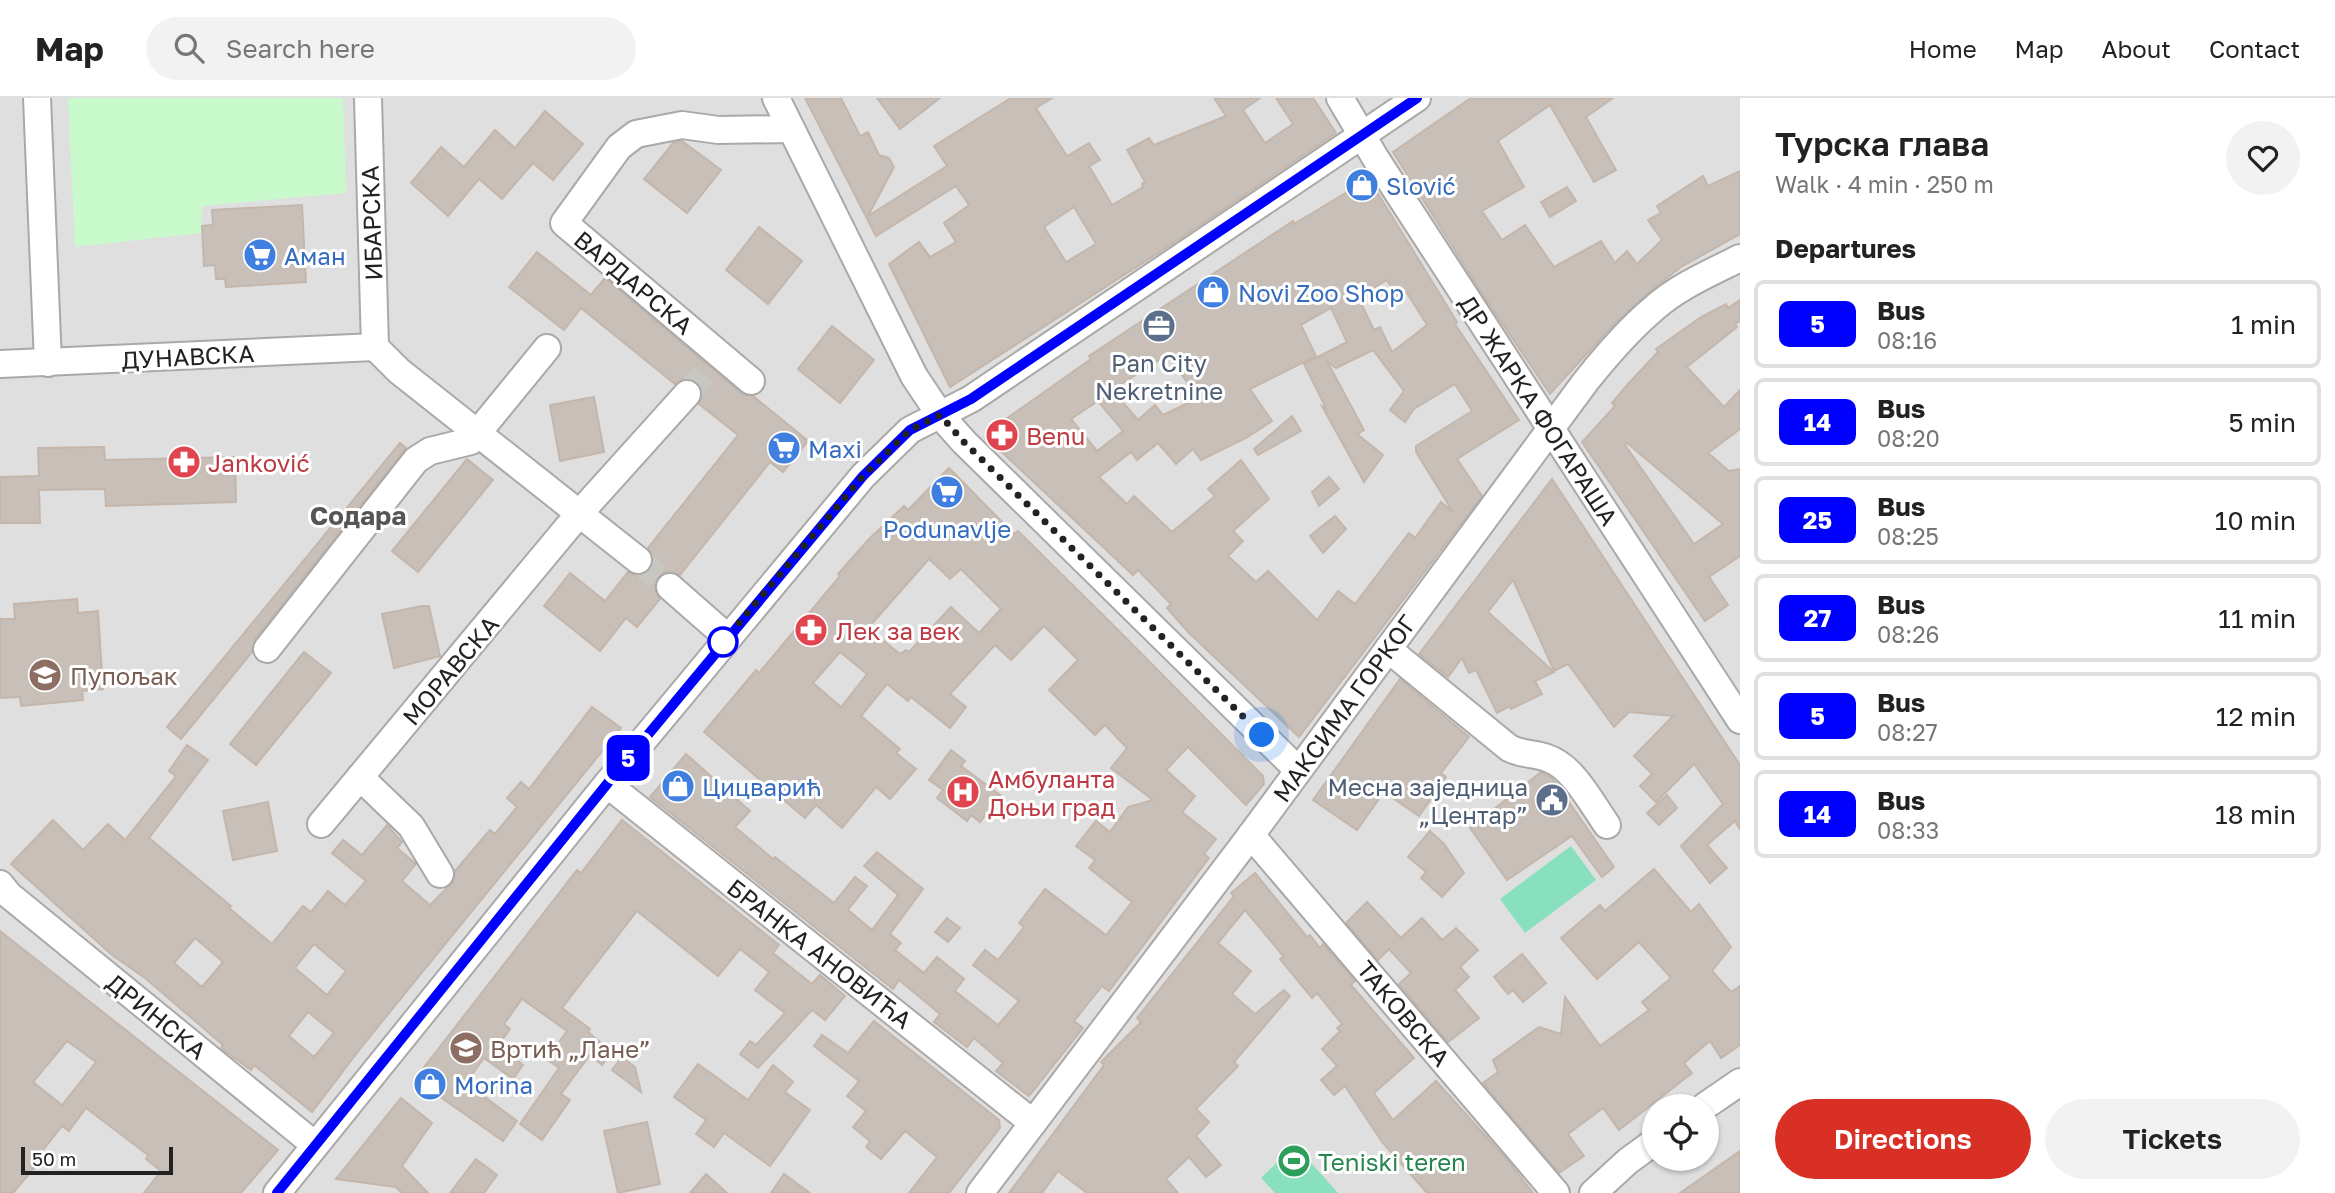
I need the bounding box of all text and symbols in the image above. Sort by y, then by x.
search box [146,17,636,80]
text: Map [35,29,104,68]
icon: search [170,29,208,67]
text: Search here [226,33,375,64]
text: Home [1909,34,1977,63]
text: Map [2015,34,2064,63]
text: About [2102,34,2171,63]
text: Contact [2209,34,2300,63]
button: heart [2226,121,2300,195]
text: Турска глава [1775,124,1989,163]
street label: ИБАРСКА [354,165,388,281]
shop icon: Slović [1343,166,1381,204]
text: Walk · 4 min · 250 m [1775,170,1994,198]
place label: Slović [1386,171,1456,200]
street label: ВАРДАРСКА [569,224,699,340]
text: Departures [1775,233,1916,264]
supermarket icon: Аман [241,236,279,274]
place label: Аман [284,241,346,270]
shop icon: Novi Zoo Shop [1194,273,1232,311]
place label: Novi Zoo Shop [1238,278,1404,307]
street label: ДР ЖАРКА ФОГАРАША [1454,289,1624,531]
text: Bus [1877,295,1925,326]
office icon: Pan City Nekretnine [1140,307,1178,345]
text: 5 [1810,309,1825,338]
text: 1 min [2231,309,2296,340]
text: 08:16 [1877,326,1937,354]
street label: ДУНАВСКА [121,338,255,374]
place label: Pan City Nekretnine [1095,348,1223,405]
text: Bus [1877,393,1925,424]
text: 14 [1804,407,1831,436]
text: 5 min [2228,407,2296,438]
pharmacy icon: Benu [983,416,1021,454]
place label: Benu [1026,421,1085,450]
text: 08:20 [1877,424,1940,452]
supermarket icon: Maxi [765,429,803,467]
place label: Maxi [808,434,862,463]
pharmacy icon: Janković [165,443,203,481]
place label: Janković [208,448,310,477]
supermarket icon: Podunavlje [928,473,966,511]
text: Bus [1877,491,1925,522]
district label: Содара [310,500,406,531]
text: 25 [1803,505,1832,534]
text: 10 min [2215,505,2296,536]
place label: Podunavlje [883,514,1011,543]
text: 08:25 [1877,522,1939,550]
text: Bus [1877,589,1925,620]
text: 27 [1804,603,1831,632]
text: 11 min [2218,603,2296,634]
street label: МОРАВСКА [396,609,504,731]
street label: МАКСИМА ГОРКОГ [1266,609,1422,807]
pharmacy icon: Лек за век [792,611,830,649]
place label: Лек за век [836,616,961,645]
text: 08:26 [1877,620,1939,648]
unlabelled marker [708,627,738,657]
school or university icon: Пупољак [26,656,64,694]
place label: Пупољак [70,661,178,690]
text: Bus [1877,687,1925,718]
text: 5 [1810,701,1825,730]
text: 12 min [2216,701,2296,732]
your location [1244,717,1279,752]
text: 08:27 [1877,718,1938,746]
line badge: 5 [605,735,651,781]
text: 5 [621,743,635,772]
place label: Амбуланта Доњи град [988,764,1115,821]
shop icon: Цицварић [659,767,697,805]
place label: Цицварић [702,772,821,801]
place label: Месна заједница „Центар” [1327,772,1528,829]
hospital icon: Амбуланта Доњи град [944,773,982,811]
public building icon: Месна заједница „Центар” [1533,781,1571,819]
text: Bus [1877,785,1925,816]
text: 14 [1804,799,1831,828]
text: 18 min [2215,799,2296,830]
text: 08:33 [1877,816,1939,844]
street label: БРАНКА АНОВИЋА [722,872,918,1034]
street label: ТАКОВСКА [1352,954,1456,1072]
street label: ДРИНСКА [101,967,213,1065]
school or university icon: Вртић „Лане” [447,1029,485,1067]
place label: Вртић „Лане” [490,1034,651,1063]
shop icon: Morina [411,1065,449,1103]
place label: Morina [454,1070,533,1099]
map controls [1642,1094,1719,1171]
button: locate [1642,1094,1719,1171]
button: Directions [1775,1099,2031,1179]
button: Tickets [2045,1099,2300,1179]
sports icon: Teniski teren [1275,1142,1313,1180]
scale bar [21,1144,173,1176]
text: 50 m [32,1147,76,1170]
place label: Teniski teren [1318,1147,1466,1176]

